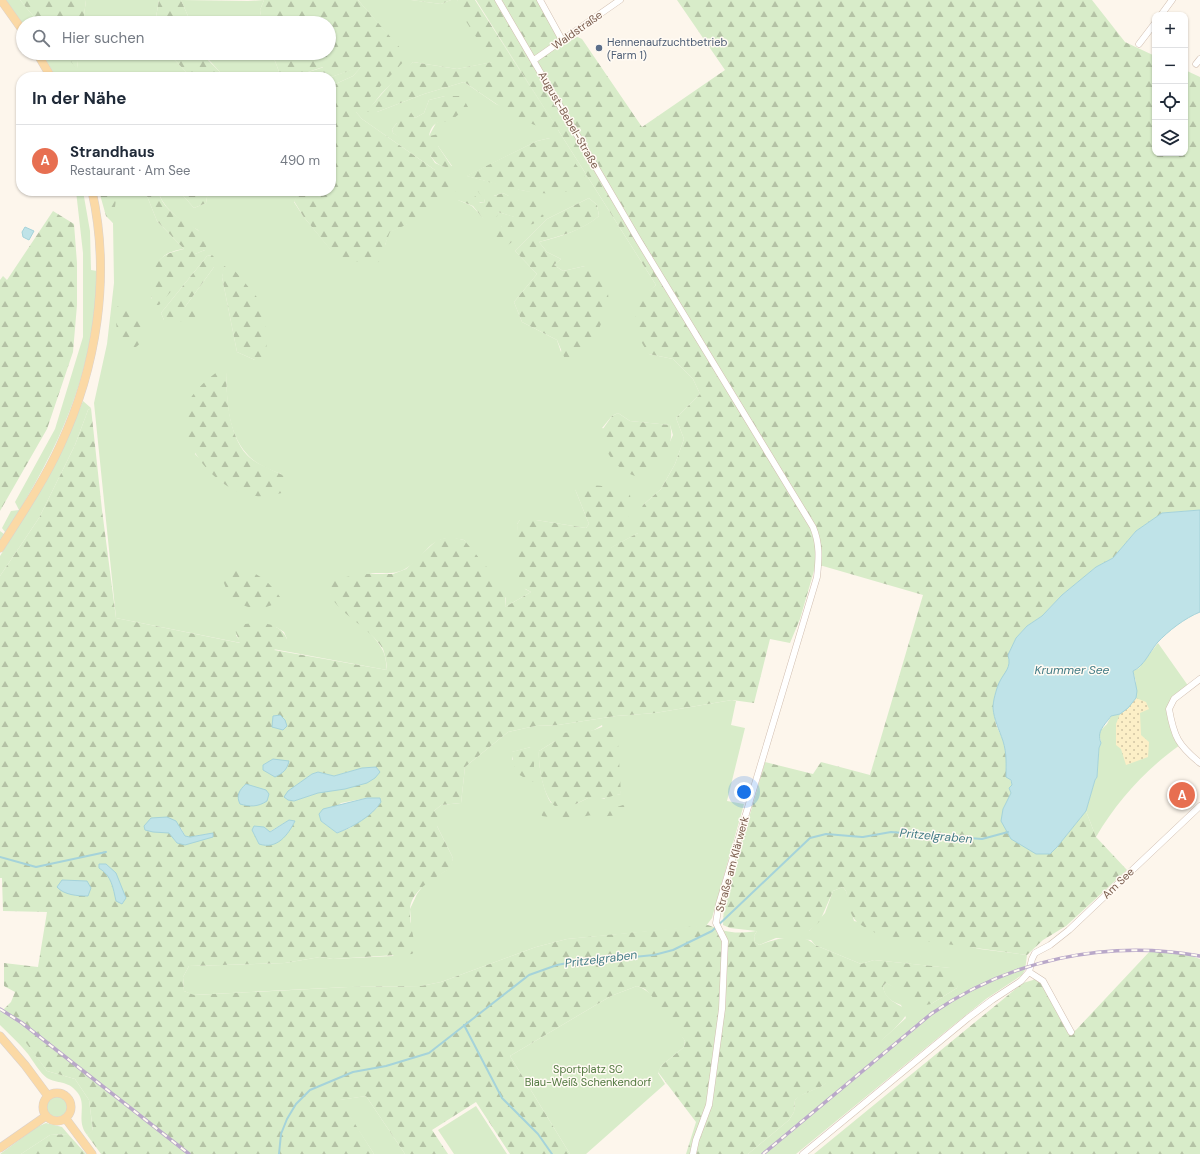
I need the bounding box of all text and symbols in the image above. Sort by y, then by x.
street label: Waldstraße [549,7,605,53]
map controls [1152,12,1188,156]
button: + [1152,12,1188,48]
search box [16,16,336,60]
icon: search [30,27,52,49]
text: Hier suchen [62,28,144,48]
place label: Hennenaufzuchtbetrieb (Farm 1) [607,35,727,62]
marker: Hennenaufzuchtbetrieb (Farm 1) [594,43,604,53]
button: − [1152,48,1188,84]
street label: August-Bebel-Straße [535,69,603,171]
button: locate [1152,84,1188,120]
text: In der Nähe [32,87,127,109]
button: layers [1152,120,1188,156]
text: Strandhaus [70,142,155,162]
text: A [40,152,50,169]
text: 490 m [280,152,320,169]
text: Restaurant · Am See [70,162,190,179]
water label: Krummer See [1035,662,1110,678]
pin: A [1169,780,1195,810]
your location [734,782,754,802]
street label: Straße am Klärwerk [712,814,752,913]
water label: Pritzelgraben [899,825,973,847]
street label: Am See [1099,864,1137,902]
water label: Pritzelgraben [564,947,638,971]
park label: Sportplatz SC Blau-Weiß Schenkendorf [525,1062,652,1089]

